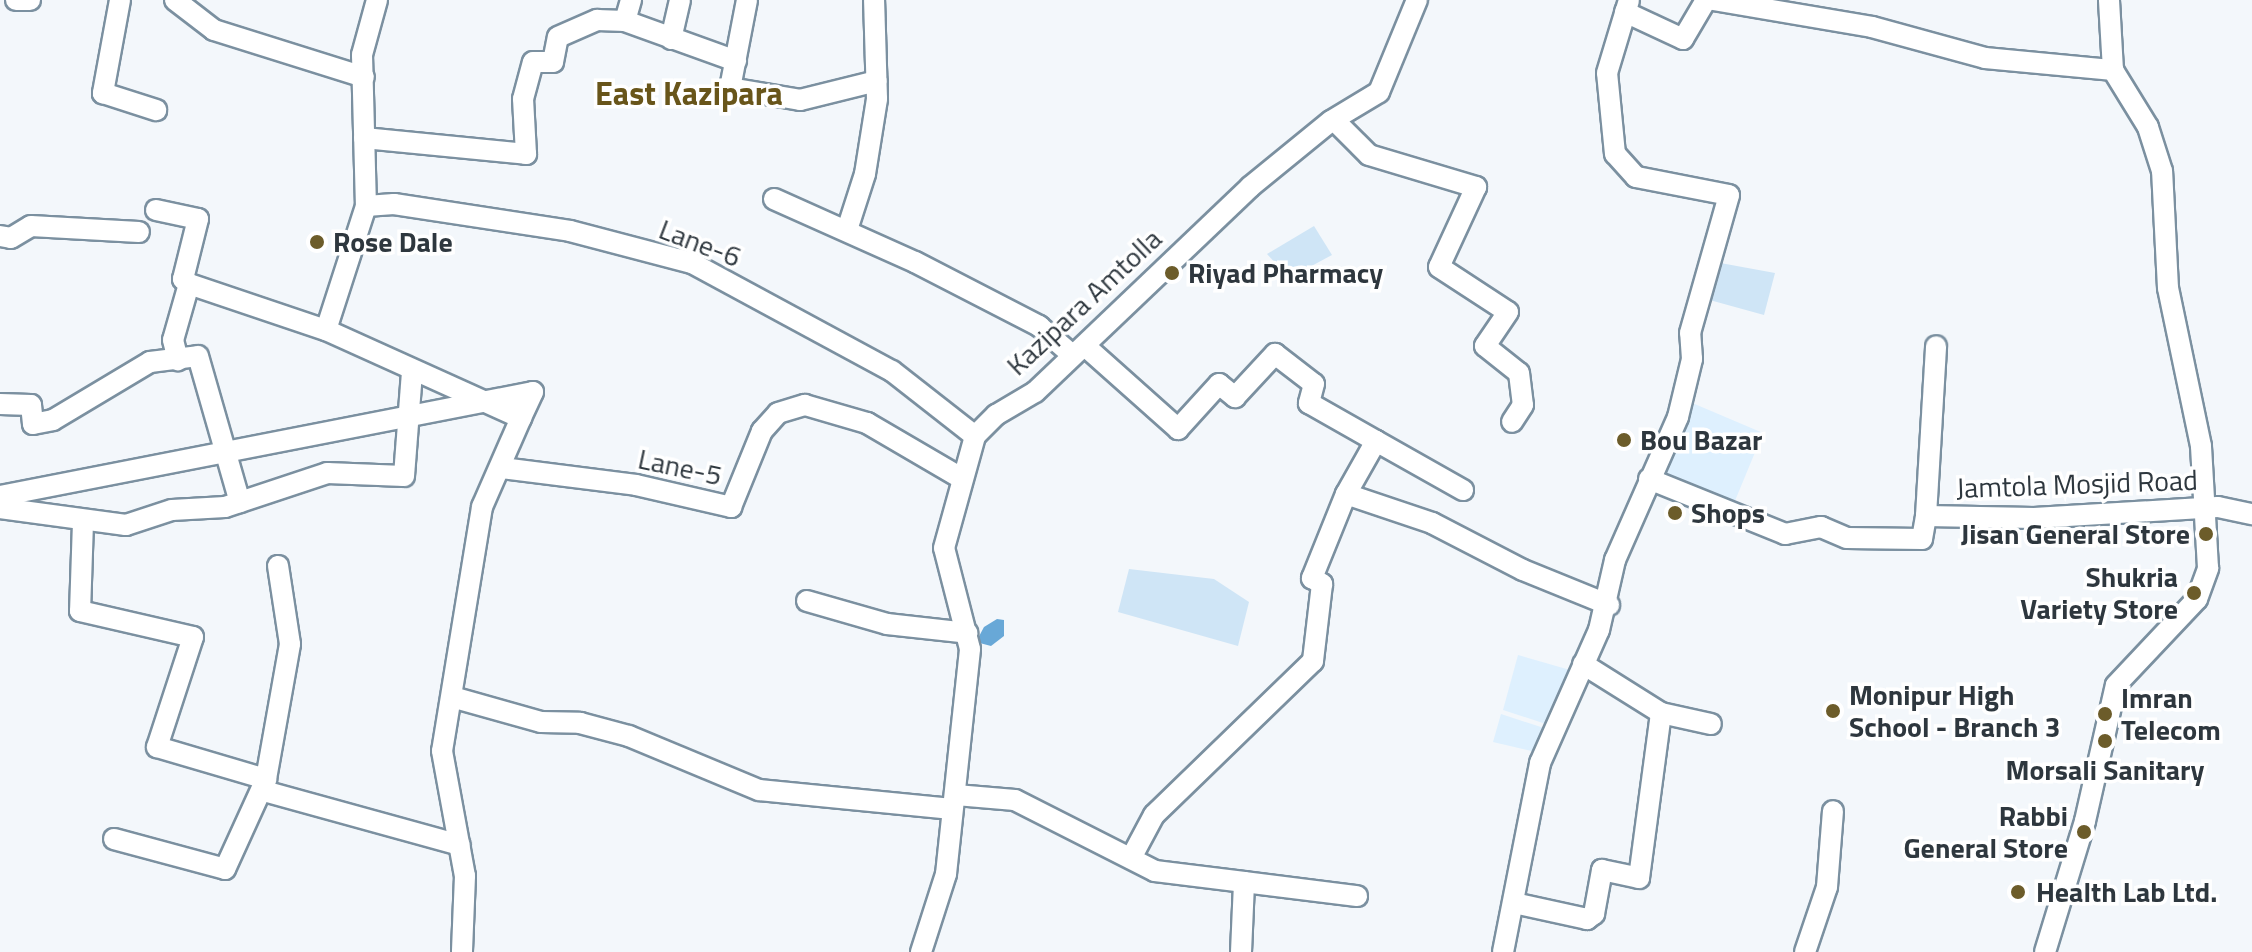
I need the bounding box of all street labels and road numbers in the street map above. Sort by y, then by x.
street label: Lane-6 [655,212,745,274]
street label: Kazipara Amtolla [1000,222,1168,382]
street label: Lane-5 [635,442,725,492]
street label: Jamtola Mosjid Road [1956,463,2198,505]

